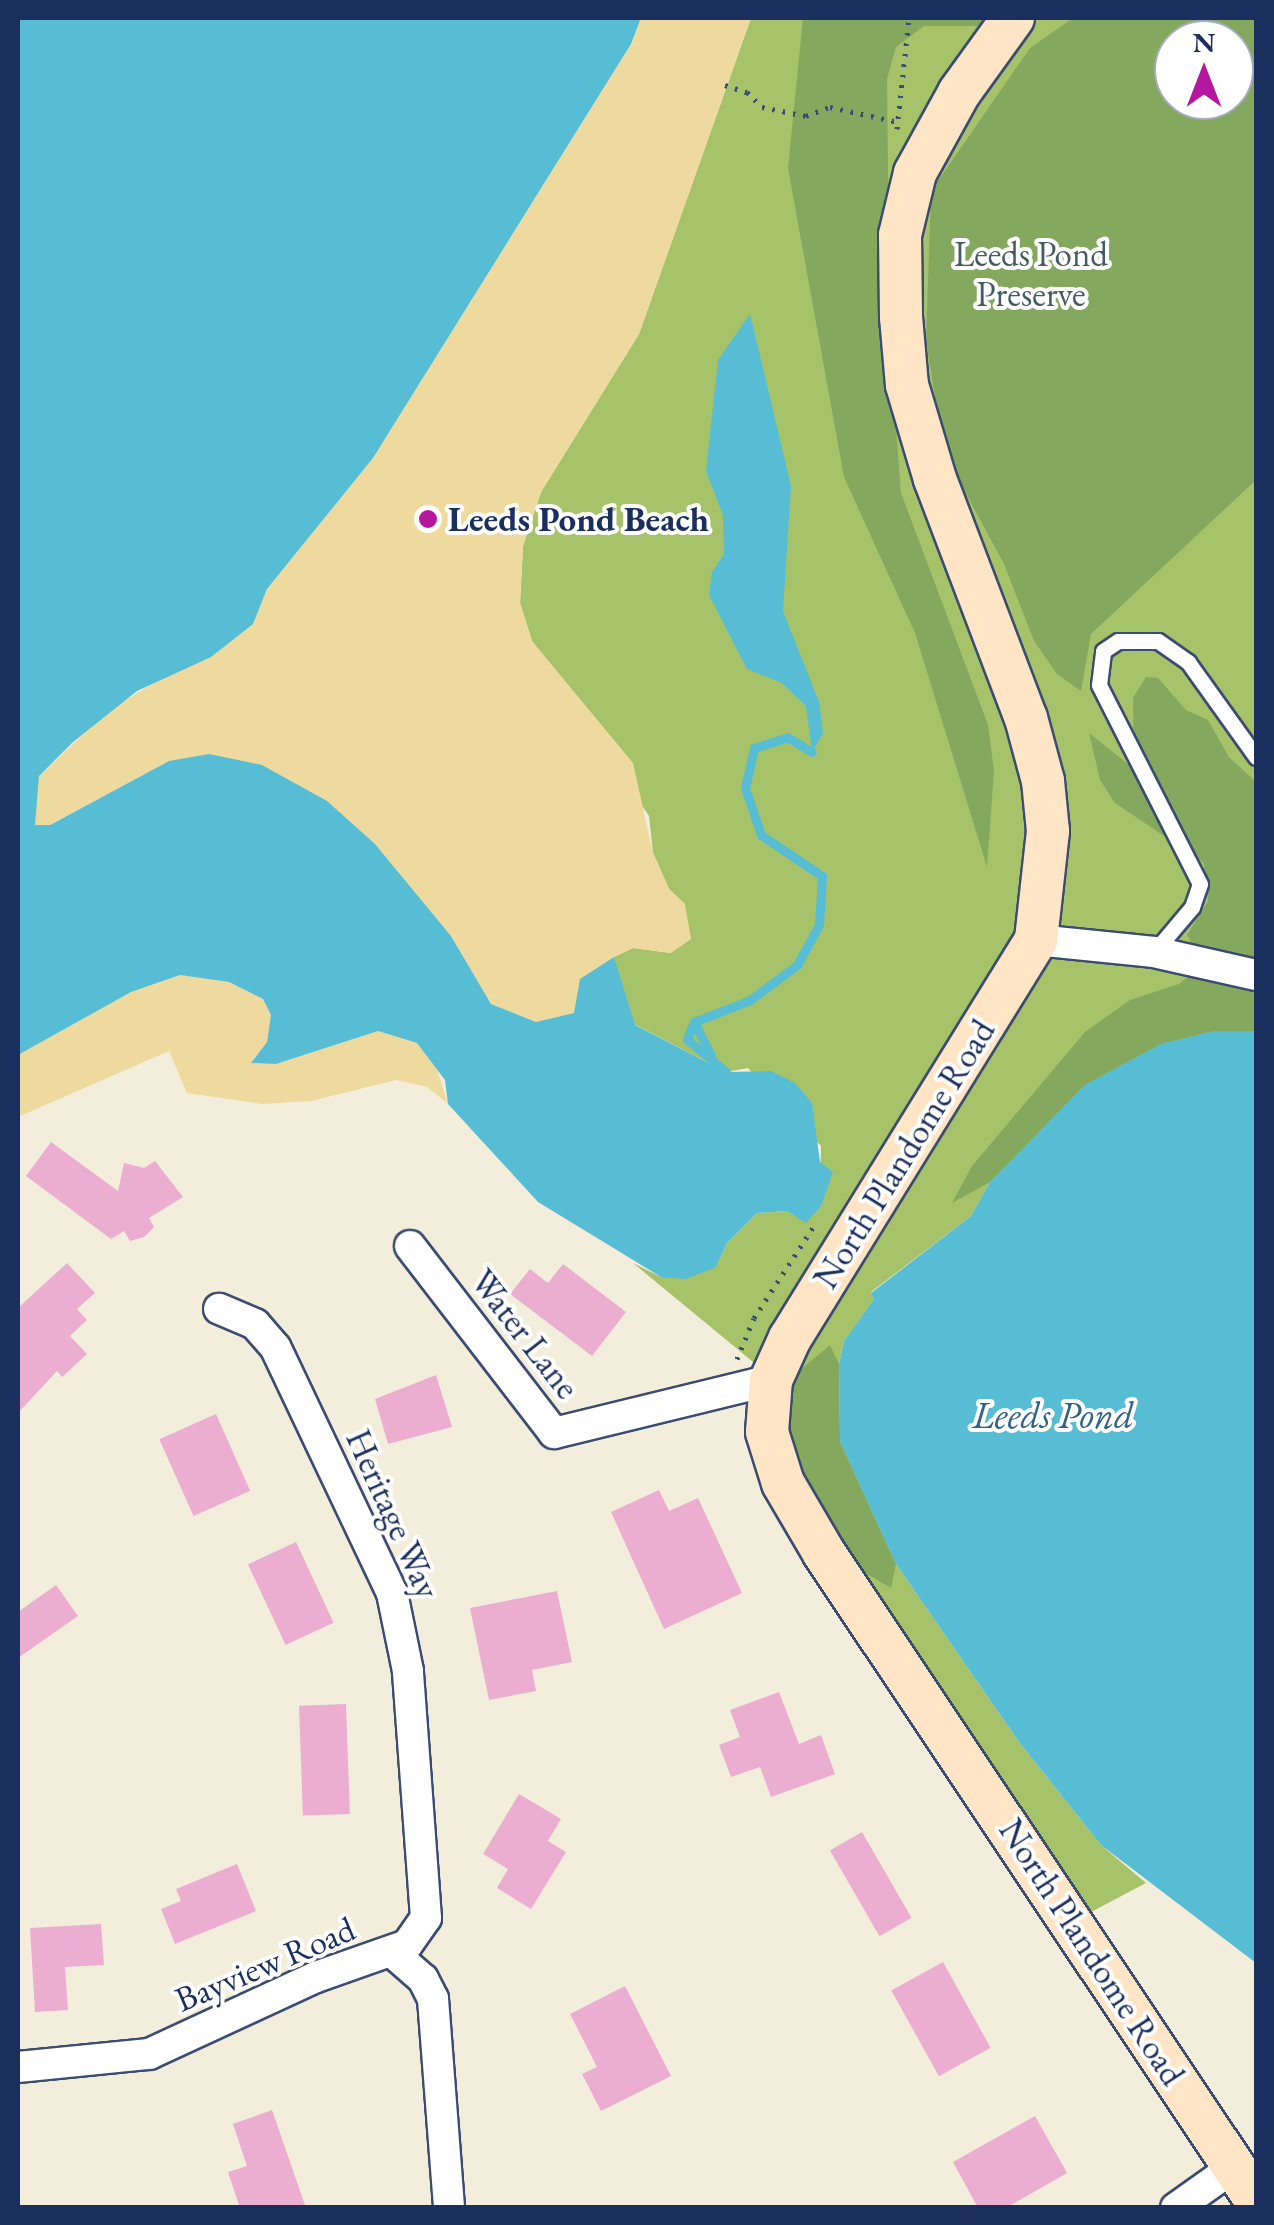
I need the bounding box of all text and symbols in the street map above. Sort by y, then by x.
north arrow [1154,20,1254,120]
text: N [1193,24,1215,60]
park label: Leeds Pond Preserve [954,233,1108,315]
place label: Leeds Pond Beach [448,498,709,540]
marker: Leeds Pond Beach [417,508,439,530]
street label: North Plandome Road [804,1012,1004,1296]
street label: Water Lane [462,1261,588,1407]
water label: Leeds Pond [972,1392,1134,1438]
street label: Heritage Way [337,1423,449,1605]
street label: North Plandome Road [990,1811,1194,2093]
street label: Bayview Road [169,1907,361,2021]

